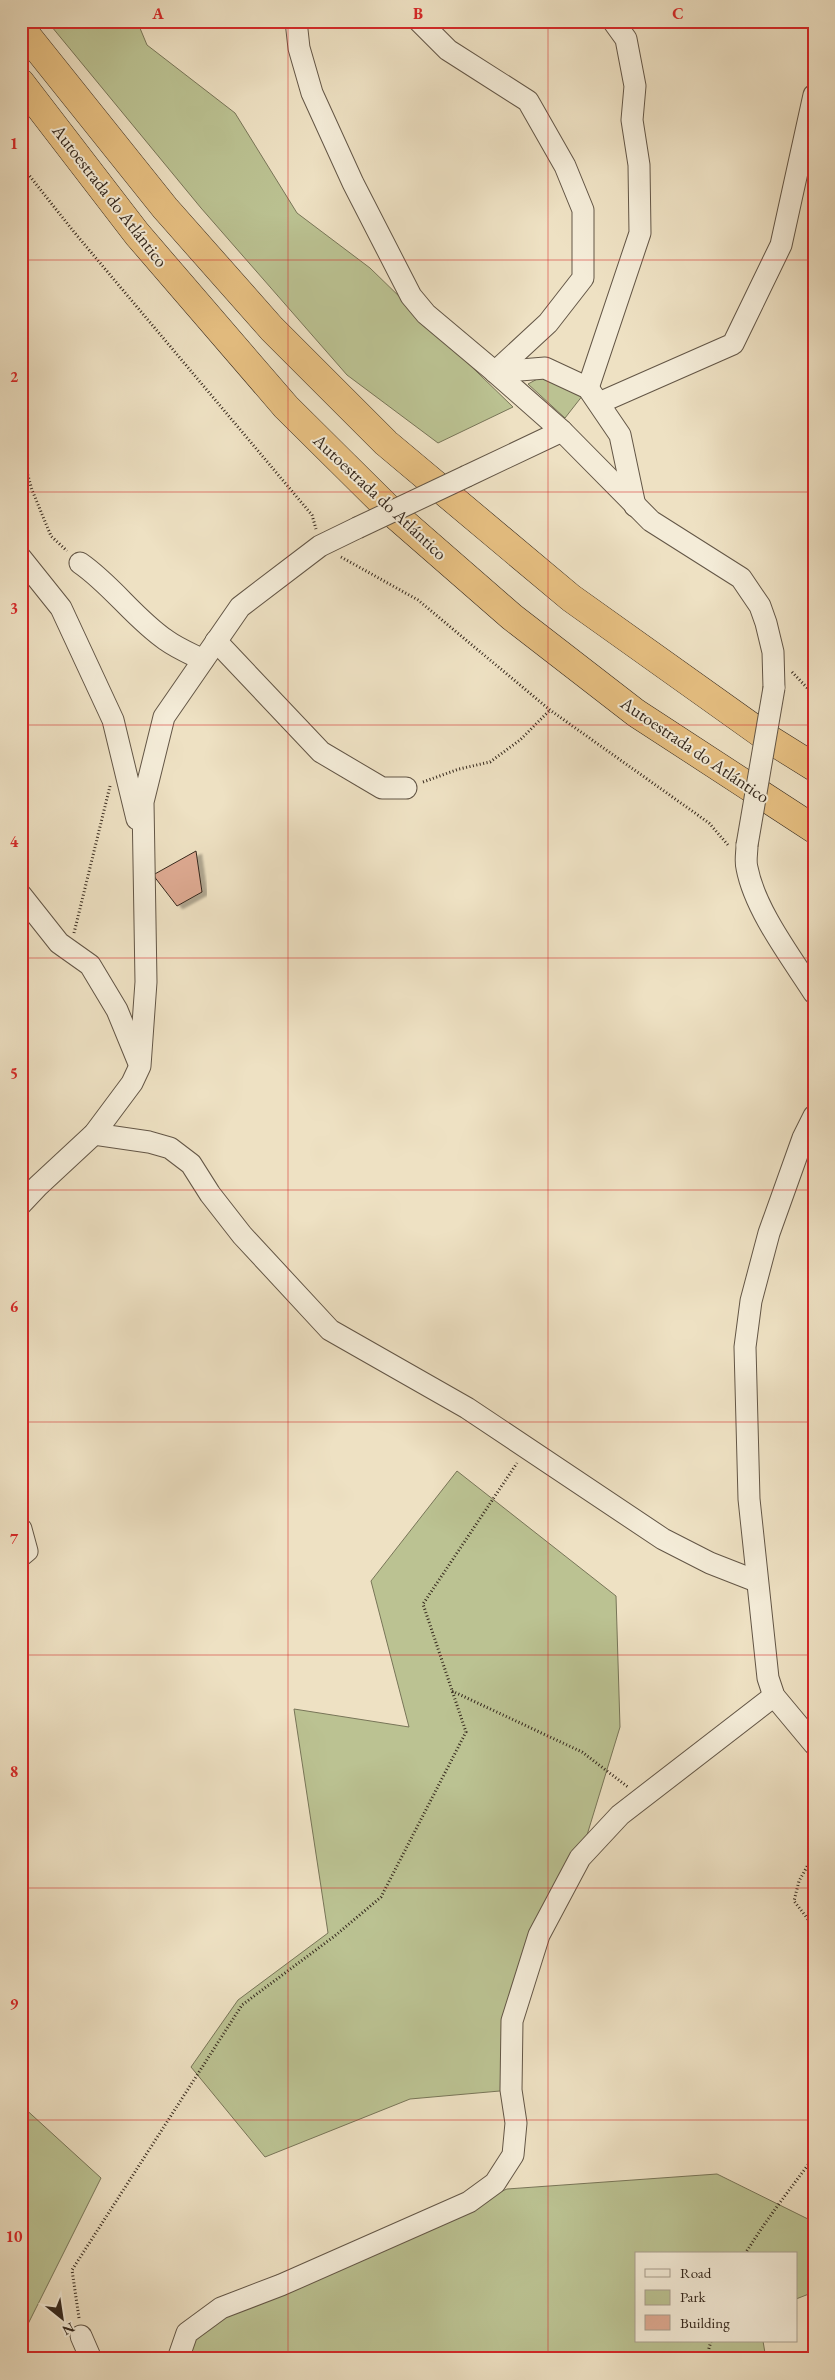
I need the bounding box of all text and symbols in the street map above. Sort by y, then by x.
text: A [151,3,164,24]
text: B [413,3,423,24]
text: C [672,3,684,24]
street label: Autoestrada do Atlántico [47,119,173,272]
text: 1 [10,133,18,154]
text: 2 [10,366,19,387]
street label: Autoestrada do Atlántico [308,428,452,565]
text: 3 [10,598,18,619]
street label: Autoestrada do Atlántico [616,691,774,808]
text: 4 [10,831,19,852]
text: 5 [10,1063,18,1084]
text: 6 [10,1296,19,1317]
text: 7 [10,1528,19,1549]
text: 8 [10,1761,18,1782]
text: 9 [10,1993,19,2014]
text: 10 [6,2226,23,2247]
legend [635,2252,798,2342]
text: Road [680,2263,712,2282]
text: Park [680,2287,707,2306]
north arrow [38,2292,88,2342]
text: Building [680,2313,730,2332]
text: N [59,2319,78,2340]

